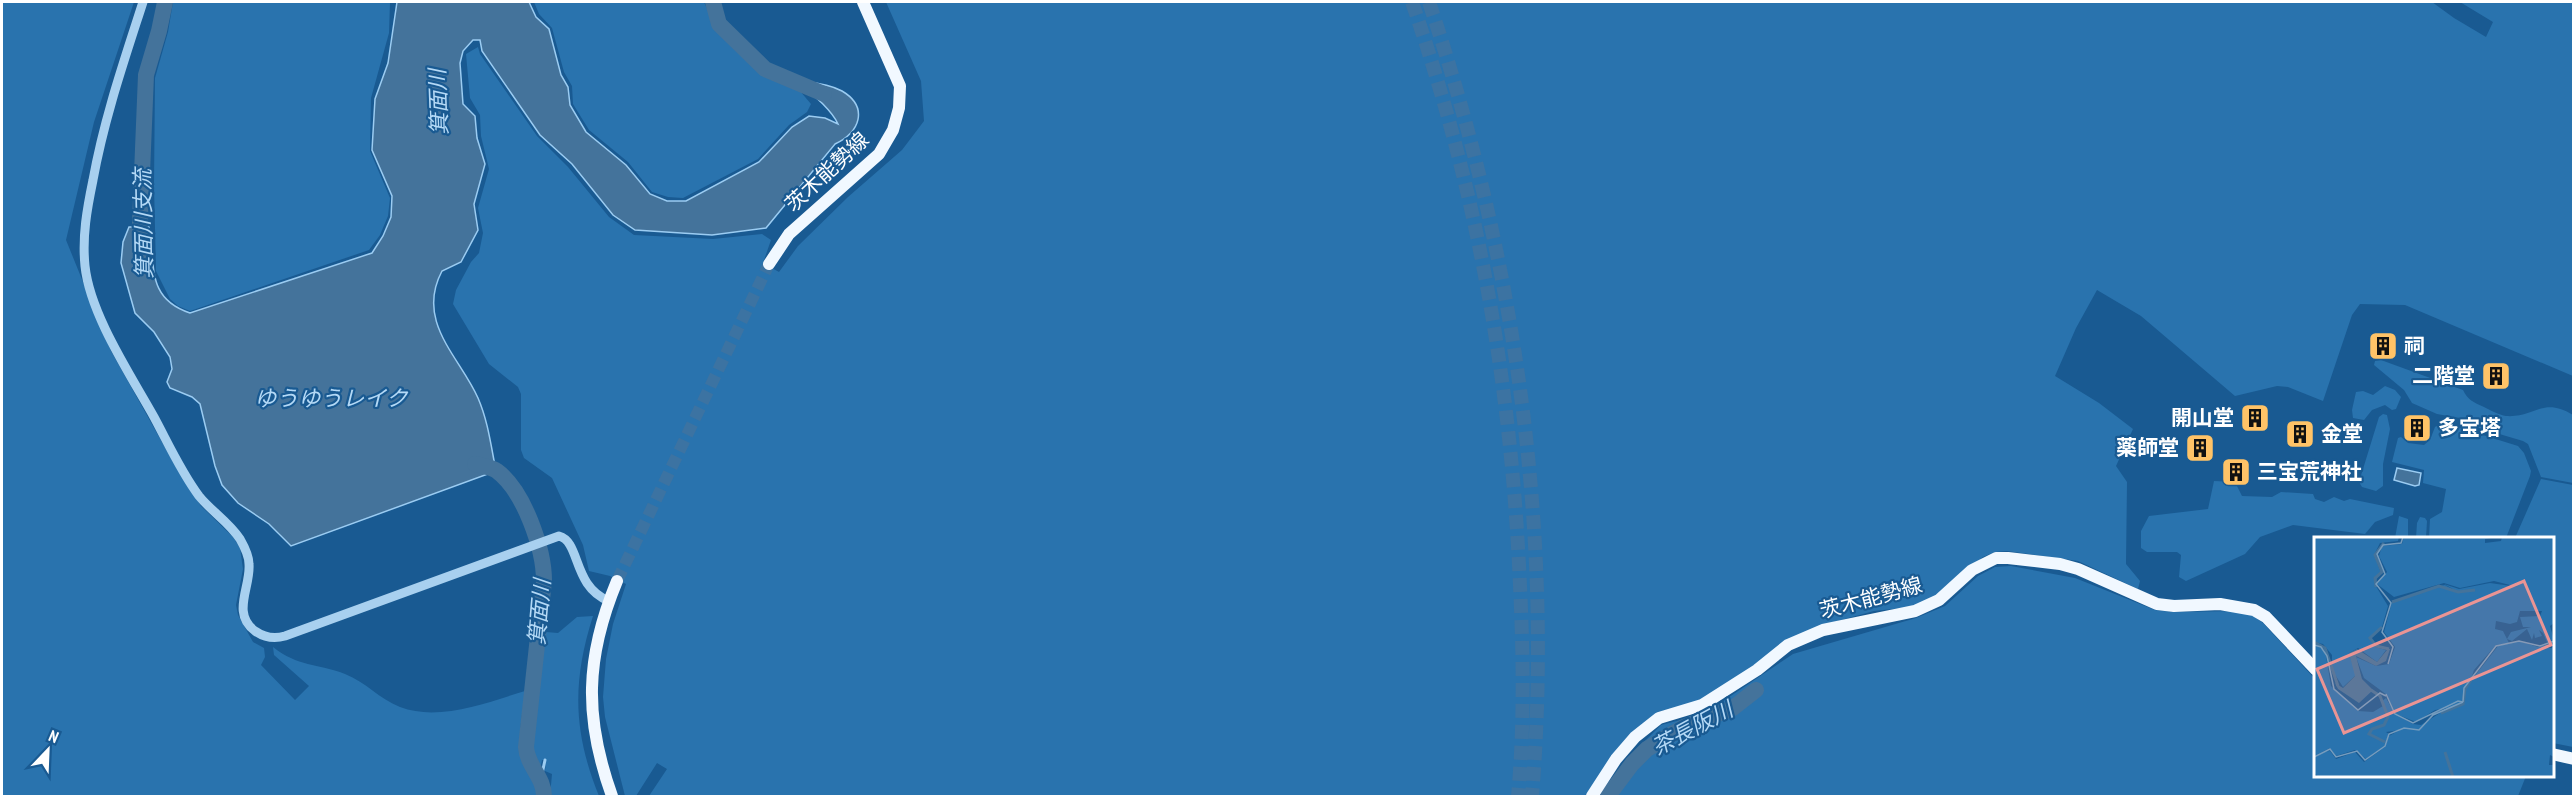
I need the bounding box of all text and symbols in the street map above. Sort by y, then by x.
water label: 箕面川 [423,67,453,135]
street label: 茨木能勢線 [779,126,874,217]
water label: 箕面川支流 [128,166,158,279]
building icon: 祠 [2367,330,2399,362]
place label: 祠 [2404,332,2425,359]
building icon: 二階堂 [2480,360,2512,392]
place label: 二階堂 [2412,362,2475,389]
water label: ゆうゆうレイク [254,384,409,412]
building icon: 開山堂 [2239,402,2271,434]
place label: 開山堂 [2171,404,2234,431]
building icon: 多宝塔 [2401,412,2433,444]
place label: 多宝塔 [2438,414,2501,441]
building icon: 金堂 [2284,418,2316,450]
place label: 金堂 [2321,420,2363,447]
building icon: 薬師堂 [2184,432,2216,464]
place label: 薬師堂 [2116,434,2179,461]
building icon: 三宝荒神社 [2220,456,2252,488]
place label: 三宝荒神社 [2257,458,2362,485]
inset map [2314,537,2554,777]
street label: 茨木能勢線 [1817,571,1925,624]
water label: 箕面川 [522,576,556,646]
water label: 茶長阪川 [1647,694,1739,761]
north arrow [18,720,78,780]
text: N [46,725,62,747]

